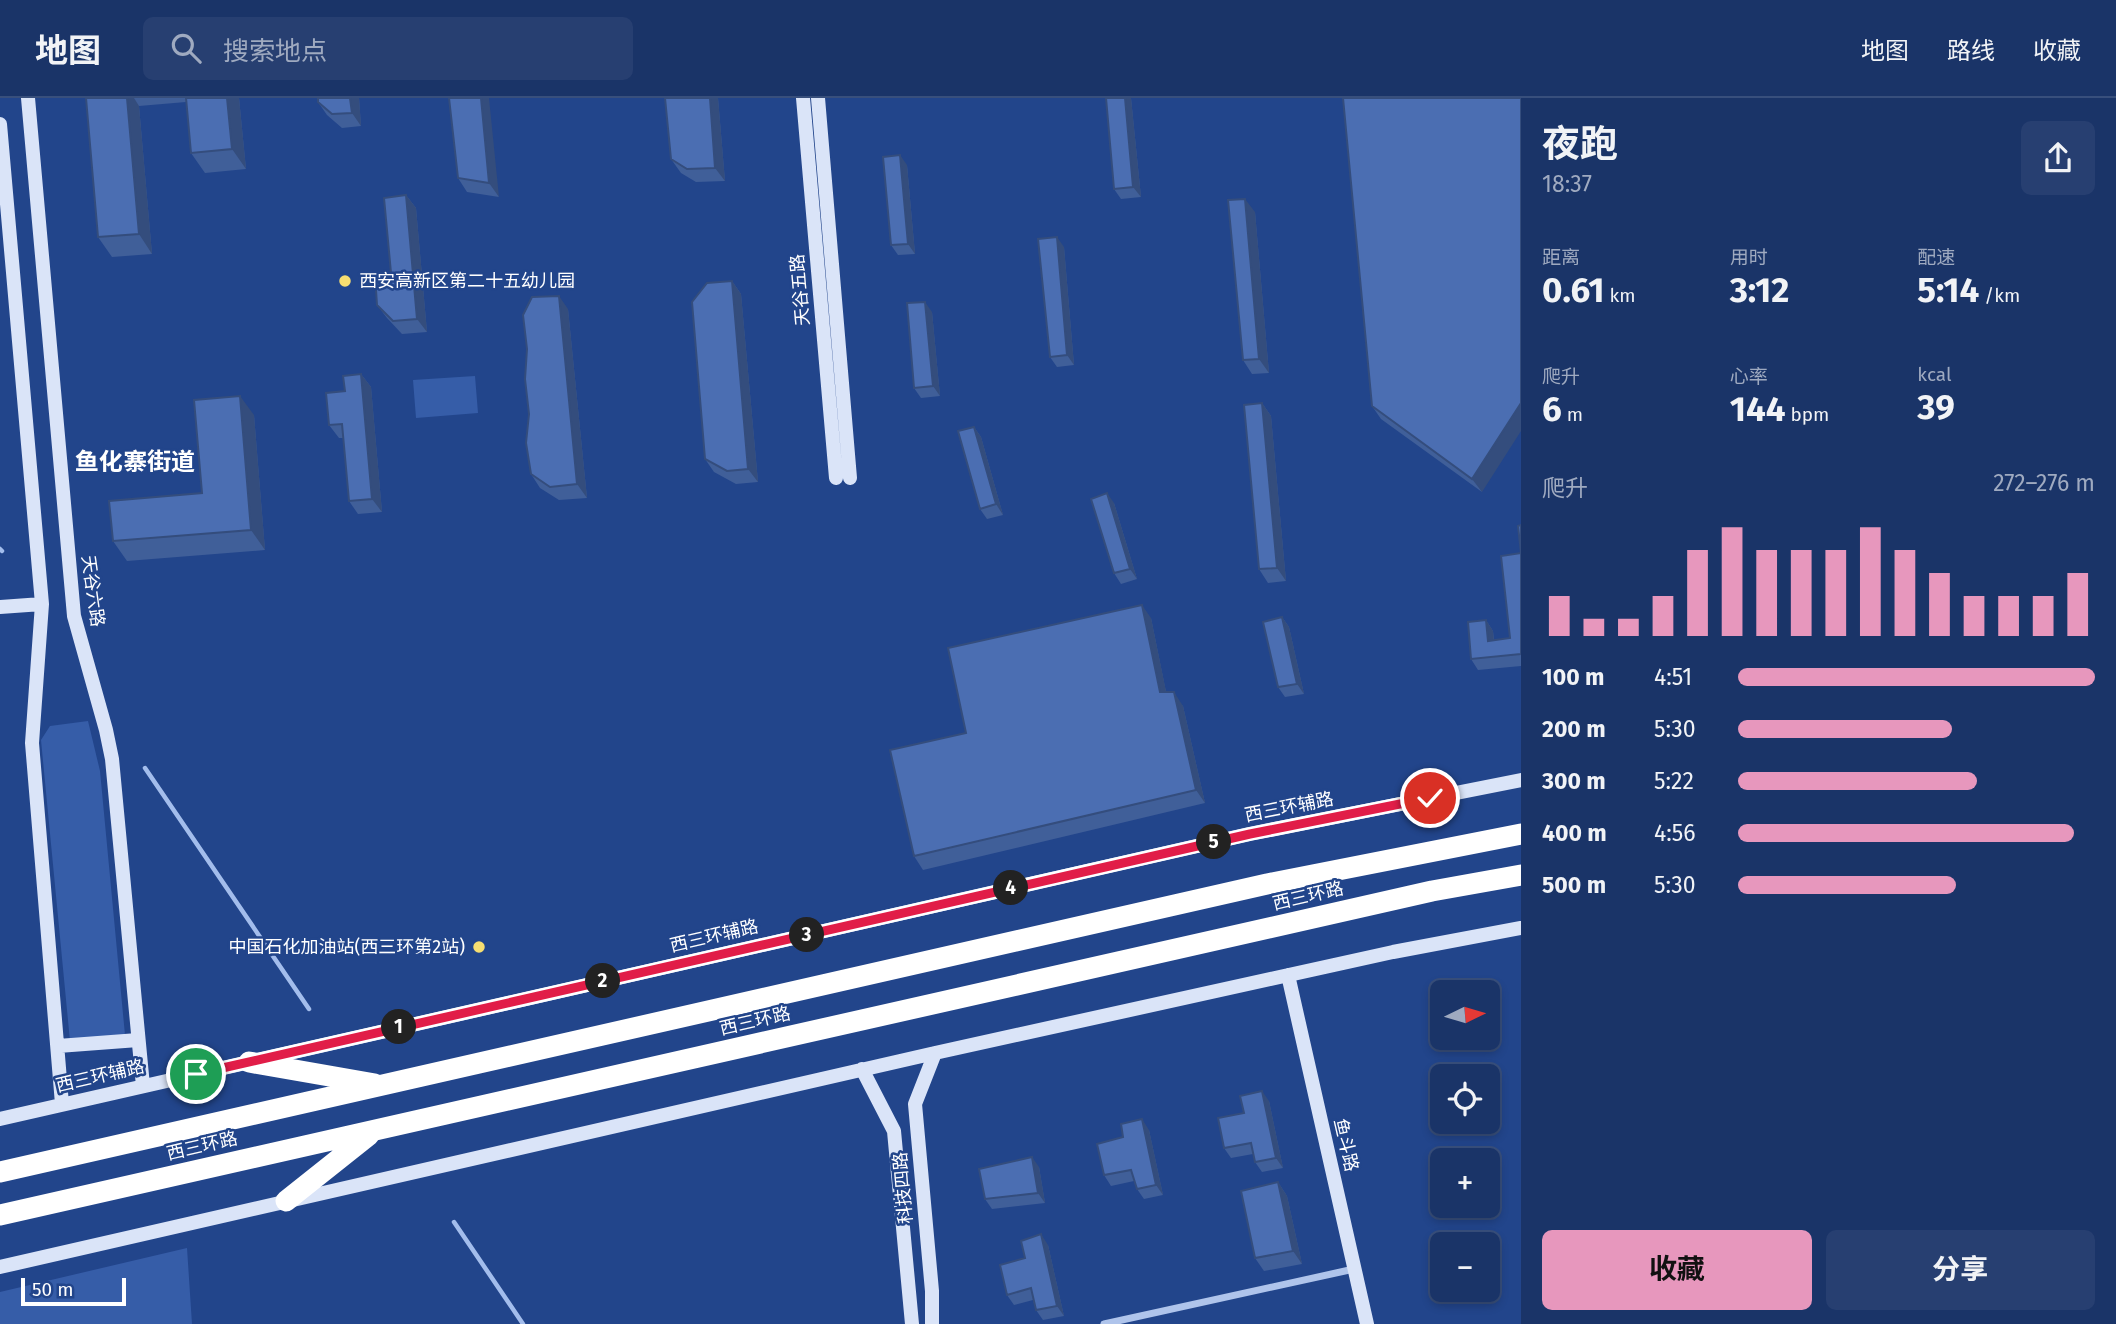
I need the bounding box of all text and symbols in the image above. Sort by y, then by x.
search box [143,17,633,80]
icon: search [167,29,205,67]
text: 地图 [35,31,101,71]
text: 搜索地点 [223,36,327,67]
text: 地图 [1861,37,1909,65]
text: 路线 [1947,37,1995,65]
text: 收藏 [2033,37,2081,65]
text: 夜跑 [1542,121,1618,167]
button: share [2021,121,2095,195]
text: 18:37 [1542,170,1592,198]
text: 距离 [1542,246,1580,269]
text: 用时 [1730,246,1768,269]
text: 配速 [1917,246,1955,269]
street label: 天谷五路 [786,253,814,327]
text: 0.61 [1542,269,1605,311]
text: 3:12 [1730,269,1789,311]
text: 5:14 [1917,269,1979,311]
place label: 西安高新区第二十五幼儿园 [359,270,575,292]
marker: 西安高新区第二十五幼儿园 [337,273,353,289]
text: km [1605,284,1636,307]
text: /km [1979,284,2020,307]
text: kcal [1917,363,1952,386]
text: 爬升 [1542,365,1580,388]
text: 心率 [1730,365,1768,388]
text: 39 [1917,386,1955,428]
text: 6 [1542,388,1562,430]
text: 144 [1730,388,1785,430]
text: m [1562,403,1583,426]
text: bpm [1785,403,1829,426]
district label: 鱼化寨街道 [75,448,195,476]
text: 272–276 m [1993,469,2095,497]
text: 爬升 [1542,474,1588,502]
street label: 天谷六路 [77,554,109,628]
text: 100 m [1542,663,1604,691]
text: 4:51 [1654,663,1692,691]
text: 200 m [1542,715,1606,743]
text: 5:30 [1654,715,1696,743]
text: 300 m [1542,767,1606,795]
text: 5:22 [1654,767,1694,795]
pin [1400,768,1460,828]
icon: check [1411,779,1449,817]
street label: 西三环辅路 [1243,788,1335,826]
text: 400 m [1542,819,1607,847]
text: 4:56 [1654,819,1696,847]
pin: 5 [1196,824,1232,860]
text: 5 [1208,830,1219,853]
pin: 4 [993,870,1028,906]
text: 500 m [1542,871,1606,899]
text: 5:30 [1654,871,1696,899]
text: 4 [1005,876,1016,899]
street label: 西三环路 [1270,877,1346,915]
street label: 西三环辅路 [668,915,760,957]
pin: 3 [790,918,824,952]
text: 3 [802,923,811,946]
place label: 中国石化加油站(西三环第2站) [228,936,465,958]
marker: 中国石化加油站(西三环第2站) [471,939,487,955]
pin: 2 [586,964,620,998]
text: 2 [598,969,607,992]
north arrow [1430,980,1500,1050]
map controls [1430,980,1500,1302]
street label: 西三环路 [717,1002,793,1040]
pin: 1 [382,1010,416,1044]
text: 1 [394,1015,403,1038]
pin [166,1044,226,1104]
street label: 西三环辅路 [54,1055,146,1097]
icon: arrive [177,1055,215,1093]
button: locate [1430,1064,1500,1134]
street label: 鱼斗路 [1329,1116,1363,1174]
street label: 西三环路 [164,1127,240,1165]
button: + [1430,1148,1500,1218]
street label: 科技四路 [889,1151,917,1225]
button: 收藏 [1542,1230,1812,1310]
button: 分享 [1826,1230,2095,1310]
button: − [1430,1232,1500,1302]
scale bar [21,1275,126,1307]
text: 50 m [32,1278,73,1301]

